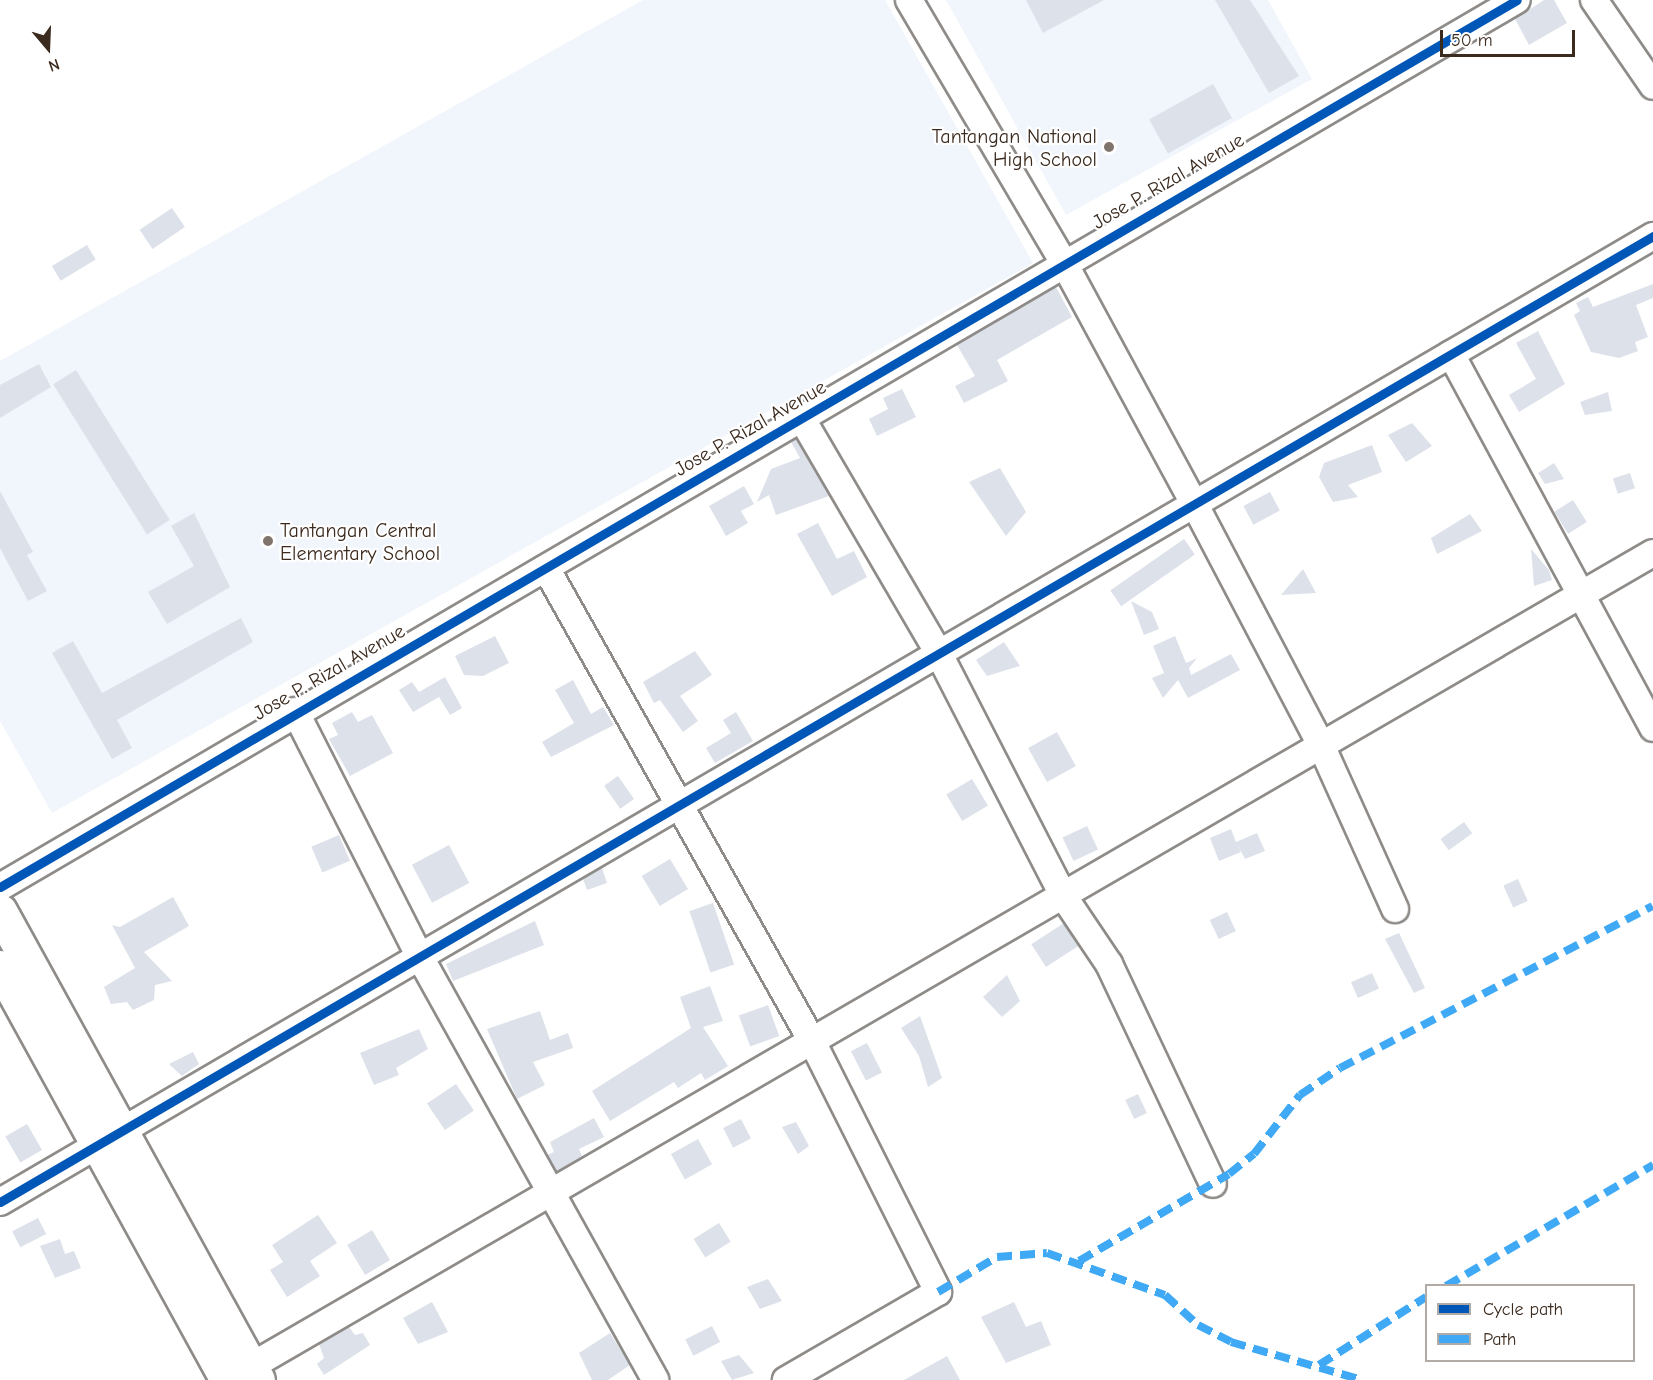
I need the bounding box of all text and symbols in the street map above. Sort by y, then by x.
north arrow [18,18,78,78]
scale bar [1443,18,1578,56]
text: 50 m [1451,30,1493,51]
text: N [46,55,62,75]
place label: Tantangan National High School [932,124,1097,171]
street label: Jose P. Rizal Avenue [1088,128,1248,234]
marker: Tantangan National High School [1102,140,1116,154]
street label: Jose P. Rizal Avenue [670,375,830,481]
place label: Tantangan Central Elementary School [280,518,440,565]
marker: Tantangan Central Elementary School [261,534,275,548]
street label: Jose P. Rizal Avenue [249,619,409,725]
legend [1425,1284,1635,1362]
text: Cycle path [1483,1299,1563,1320]
text: Path [1483,1329,1516,1350]

